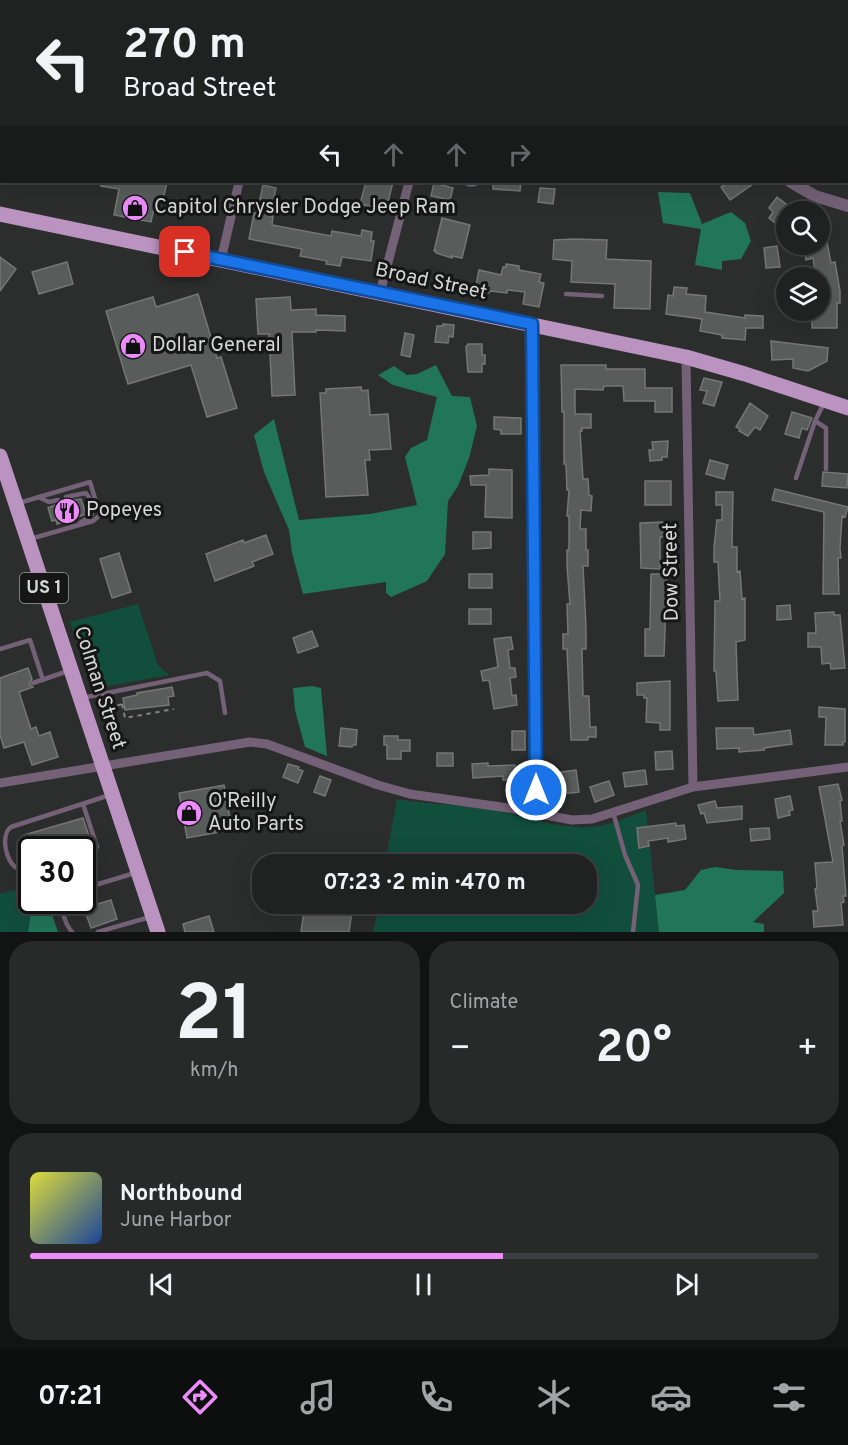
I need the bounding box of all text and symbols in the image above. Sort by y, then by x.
text: 270 m [123,20,246,73]
icon: left [24,24,102,102]
text: Broad Street [123,72,276,106]
icon: left [314,138,347,171]
icon: ahead [377,138,410,171]
icon: ahead [440,138,473,171]
icon: right [503,138,536,171]
shop icon: Capitol Chrysler Dodge Jeep Ram [120,193,150,223]
place label: Capitol Chrysler Dodge Jeep Ram [154,195,456,221]
map controls [776,201,830,321]
button: search [776,201,830,255]
pin [159,226,210,277]
icon: arrive [168,235,201,268]
street label: Broad Street [373,257,489,307]
button: layers [776,267,830,321]
shop icon: Dollar General [118,331,148,361]
place label: Dollar General [152,333,281,359]
restaurant icon: Popeyes [52,496,82,526]
place label: Popeyes [86,498,162,524]
street label: Dow Street [658,523,686,621]
road number: US 1 [20,573,68,603]
street label: Colman Street [67,623,131,753]
position arrow [504,758,568,822]
place label: O'Reilly Auto Parts [208,789,304,838]
shop icon: O'Reilly Auto Parts [174,798,204,828]
speed limit sign: 30 [18,836,96,914]
text: 07:23 · 2 min · 470 m [323,870,526,897]
text: 21 [175,969,254,1068]
text: Climate [450,990,518,1016]
text: 20° [596,1021,672,1078]
text: − [450,1029,471,1071]
text: + [797,1029,818,1071]
text: km/h [190,1058,239,1084]
text: Northbound [120,1181,243,1208]
text: June Harbor [120,1208,232,1234]
icon: previous [145,1268,178,1301]
icon: pause [407,1268,440,1301]
icon: next [670,1268,703,1301]
icon: directions [179,1376,221,1418]
icon: music [297,1376,339,1418]
icon: phone [415,1376,457,1418]
icon: climate [533,1376,575,1418]
icon: car [650,1376,692,1418]
icon: filters [768,1376,810,1418]
text: 07:21 [38,1380,104,1414]

